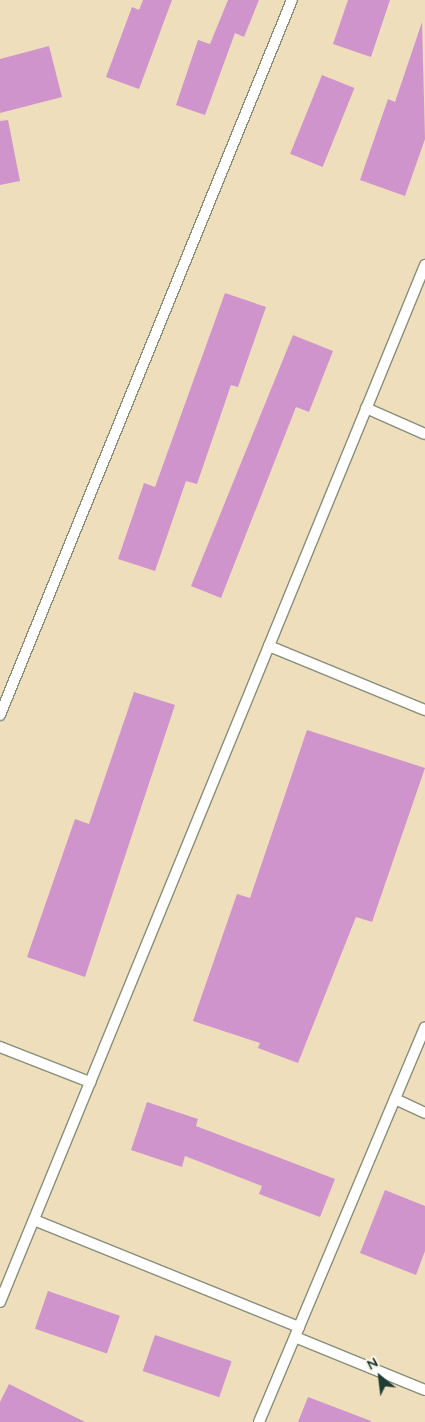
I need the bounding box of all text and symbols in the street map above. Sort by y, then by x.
north arrow [355,1352,405,1402]
text: N [364,1353,381,1375]

